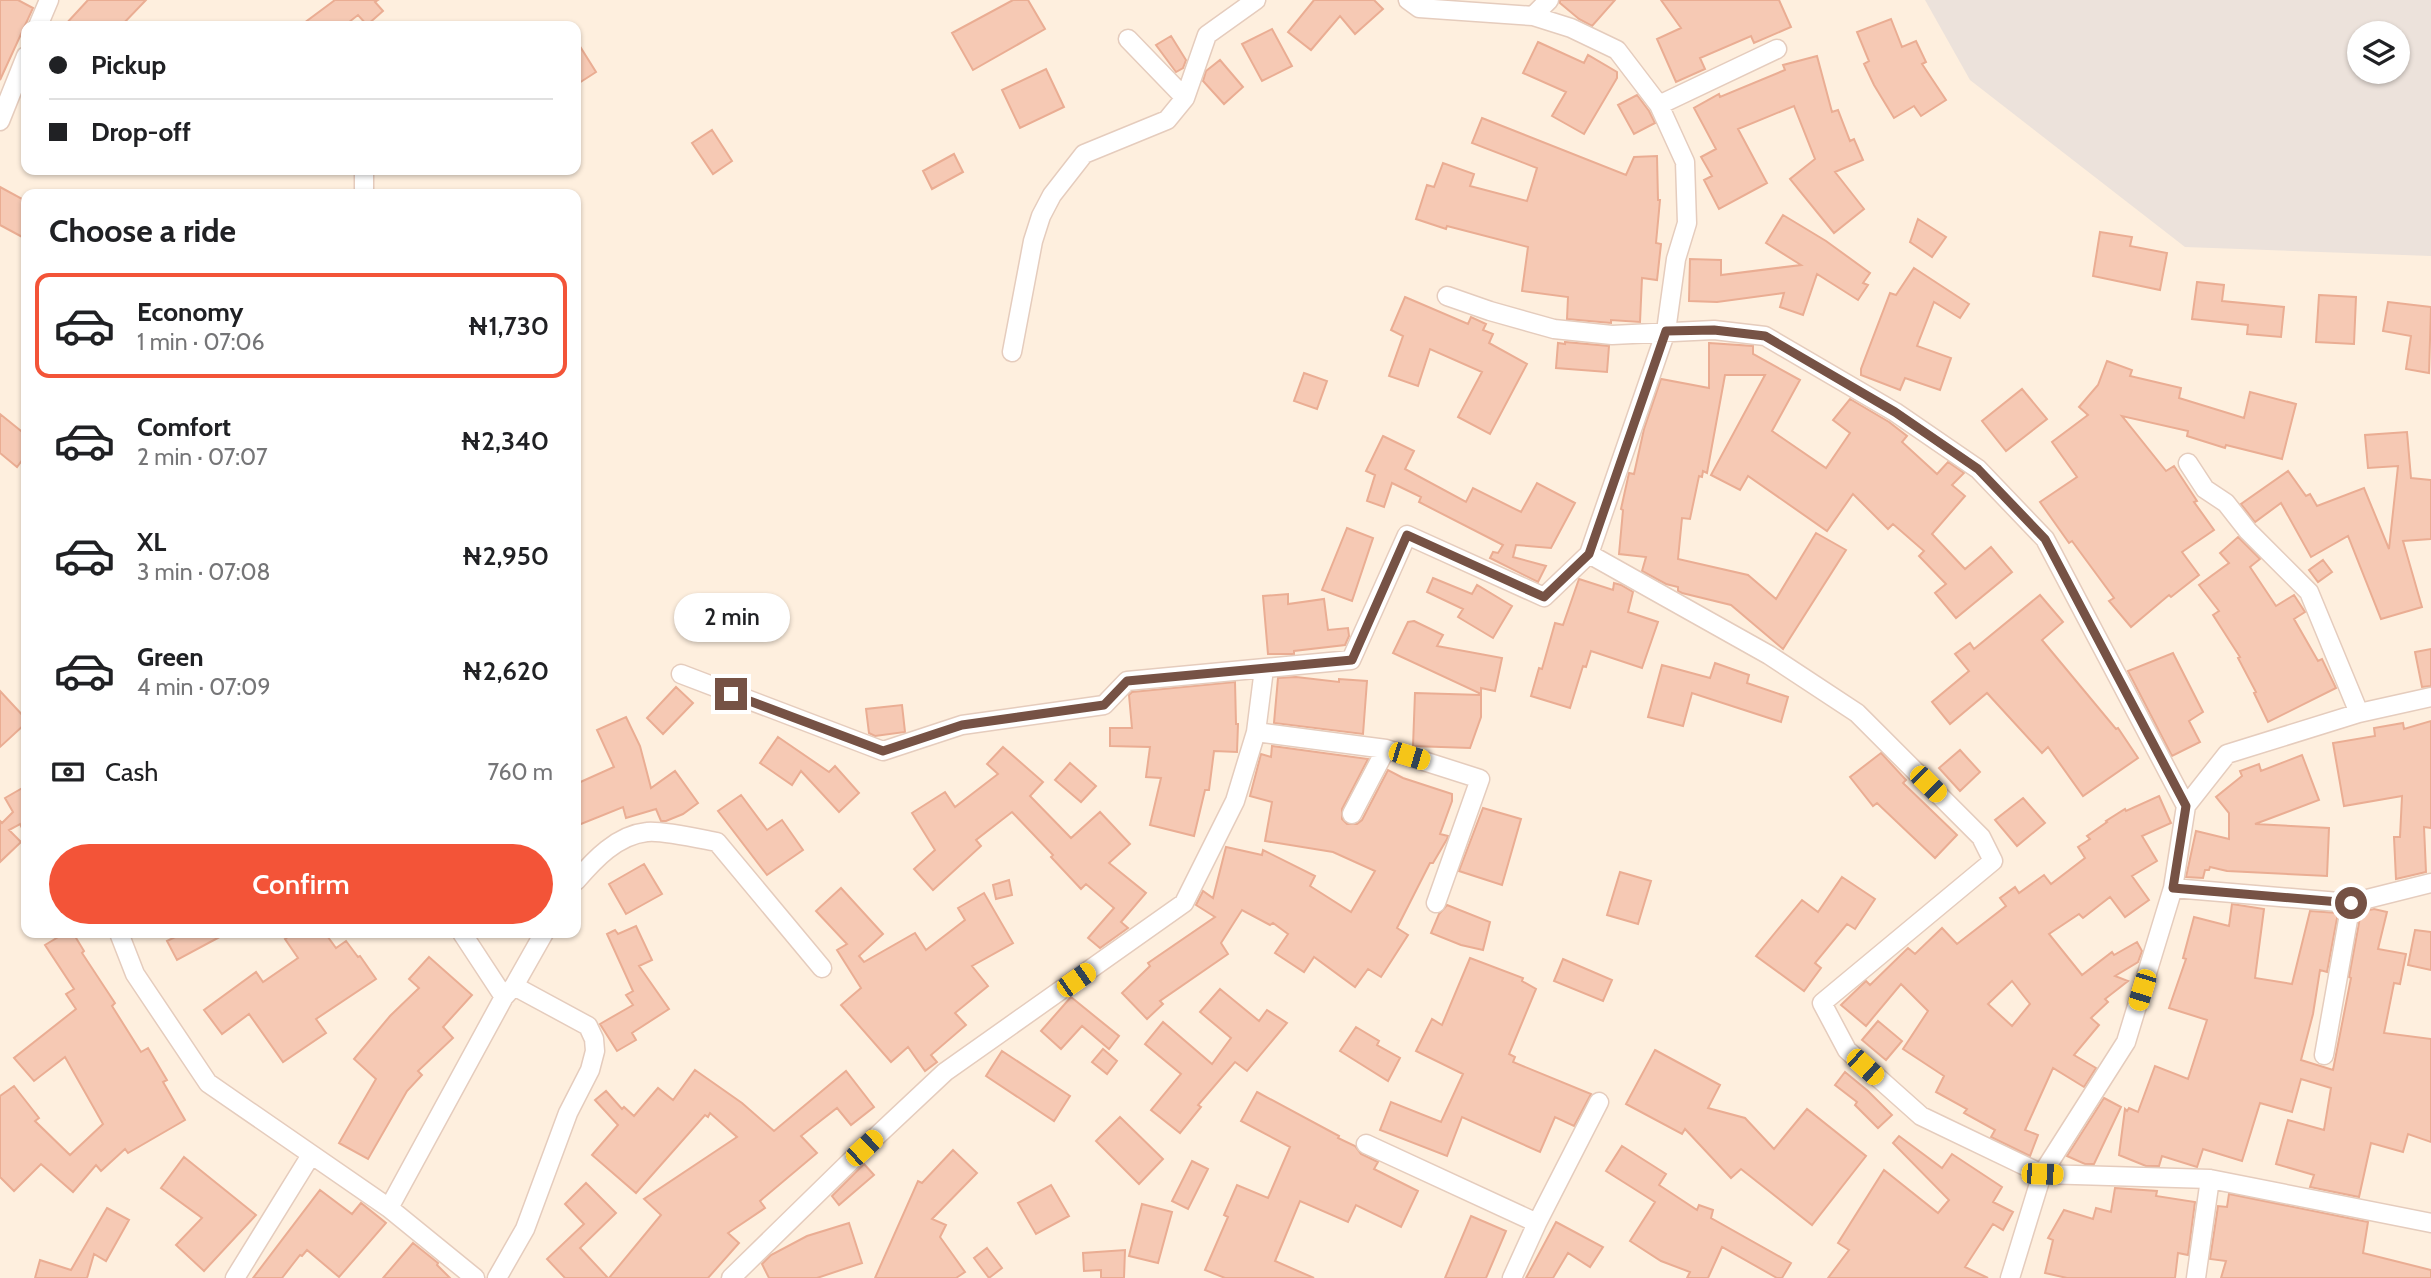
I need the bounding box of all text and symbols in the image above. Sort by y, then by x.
map controls [2347,21,2410,84]
button: layers [2347,21,2410,84]
text: Pickup [91,49,166,81]
text: Drop-off [91,116,191,148]
text: Choose a ride [49,211,236,250]
icon: car [53,294,116,357]
text: Economy [137,296,243,328]
text: ₦1,730 [467,310,549,342]
text: 1 min · 07:06 [137,328,265,356]
icon: car [53,409,116,472]
text: Comfort [137,411,231,443]
text: ₦2,340 [460,425,549,457]
text: 2 min · 07:07 [137,443,267,471]
icon: car [53,524,116,587]
text: XL [137,526,166,558]
text: ₦2,950 [462,540,549,572]
text: 3 min · 07:08 [137,558,271,586]
callout: 2 min [673,592,789,642]
text: 2 min [704,603,760,631]
icon: car [53,639,116,702]
text: Green [137,641,204,673]
text: ₦2,620 [462,655,549,687]
text: 4 min · 07:09 [137,673,270,701]
route end [715,678,747,710]
car [1386,740,1433,772]
icon: cash [49,753,87,791]
text: Cash [105,756,158,788]
text: 760 m [488,758,553,786]
car [1906,762,1951,806]
button: Confirm [49,844,553,924]
route start [2335,887,2367,919]
car [1053,959,1100,1001]
car [2126,967,2159,1013]
car [1843,1045,1888,1089]
car [842,1126,887,1170]
car [2021,1163,2064,1185]

